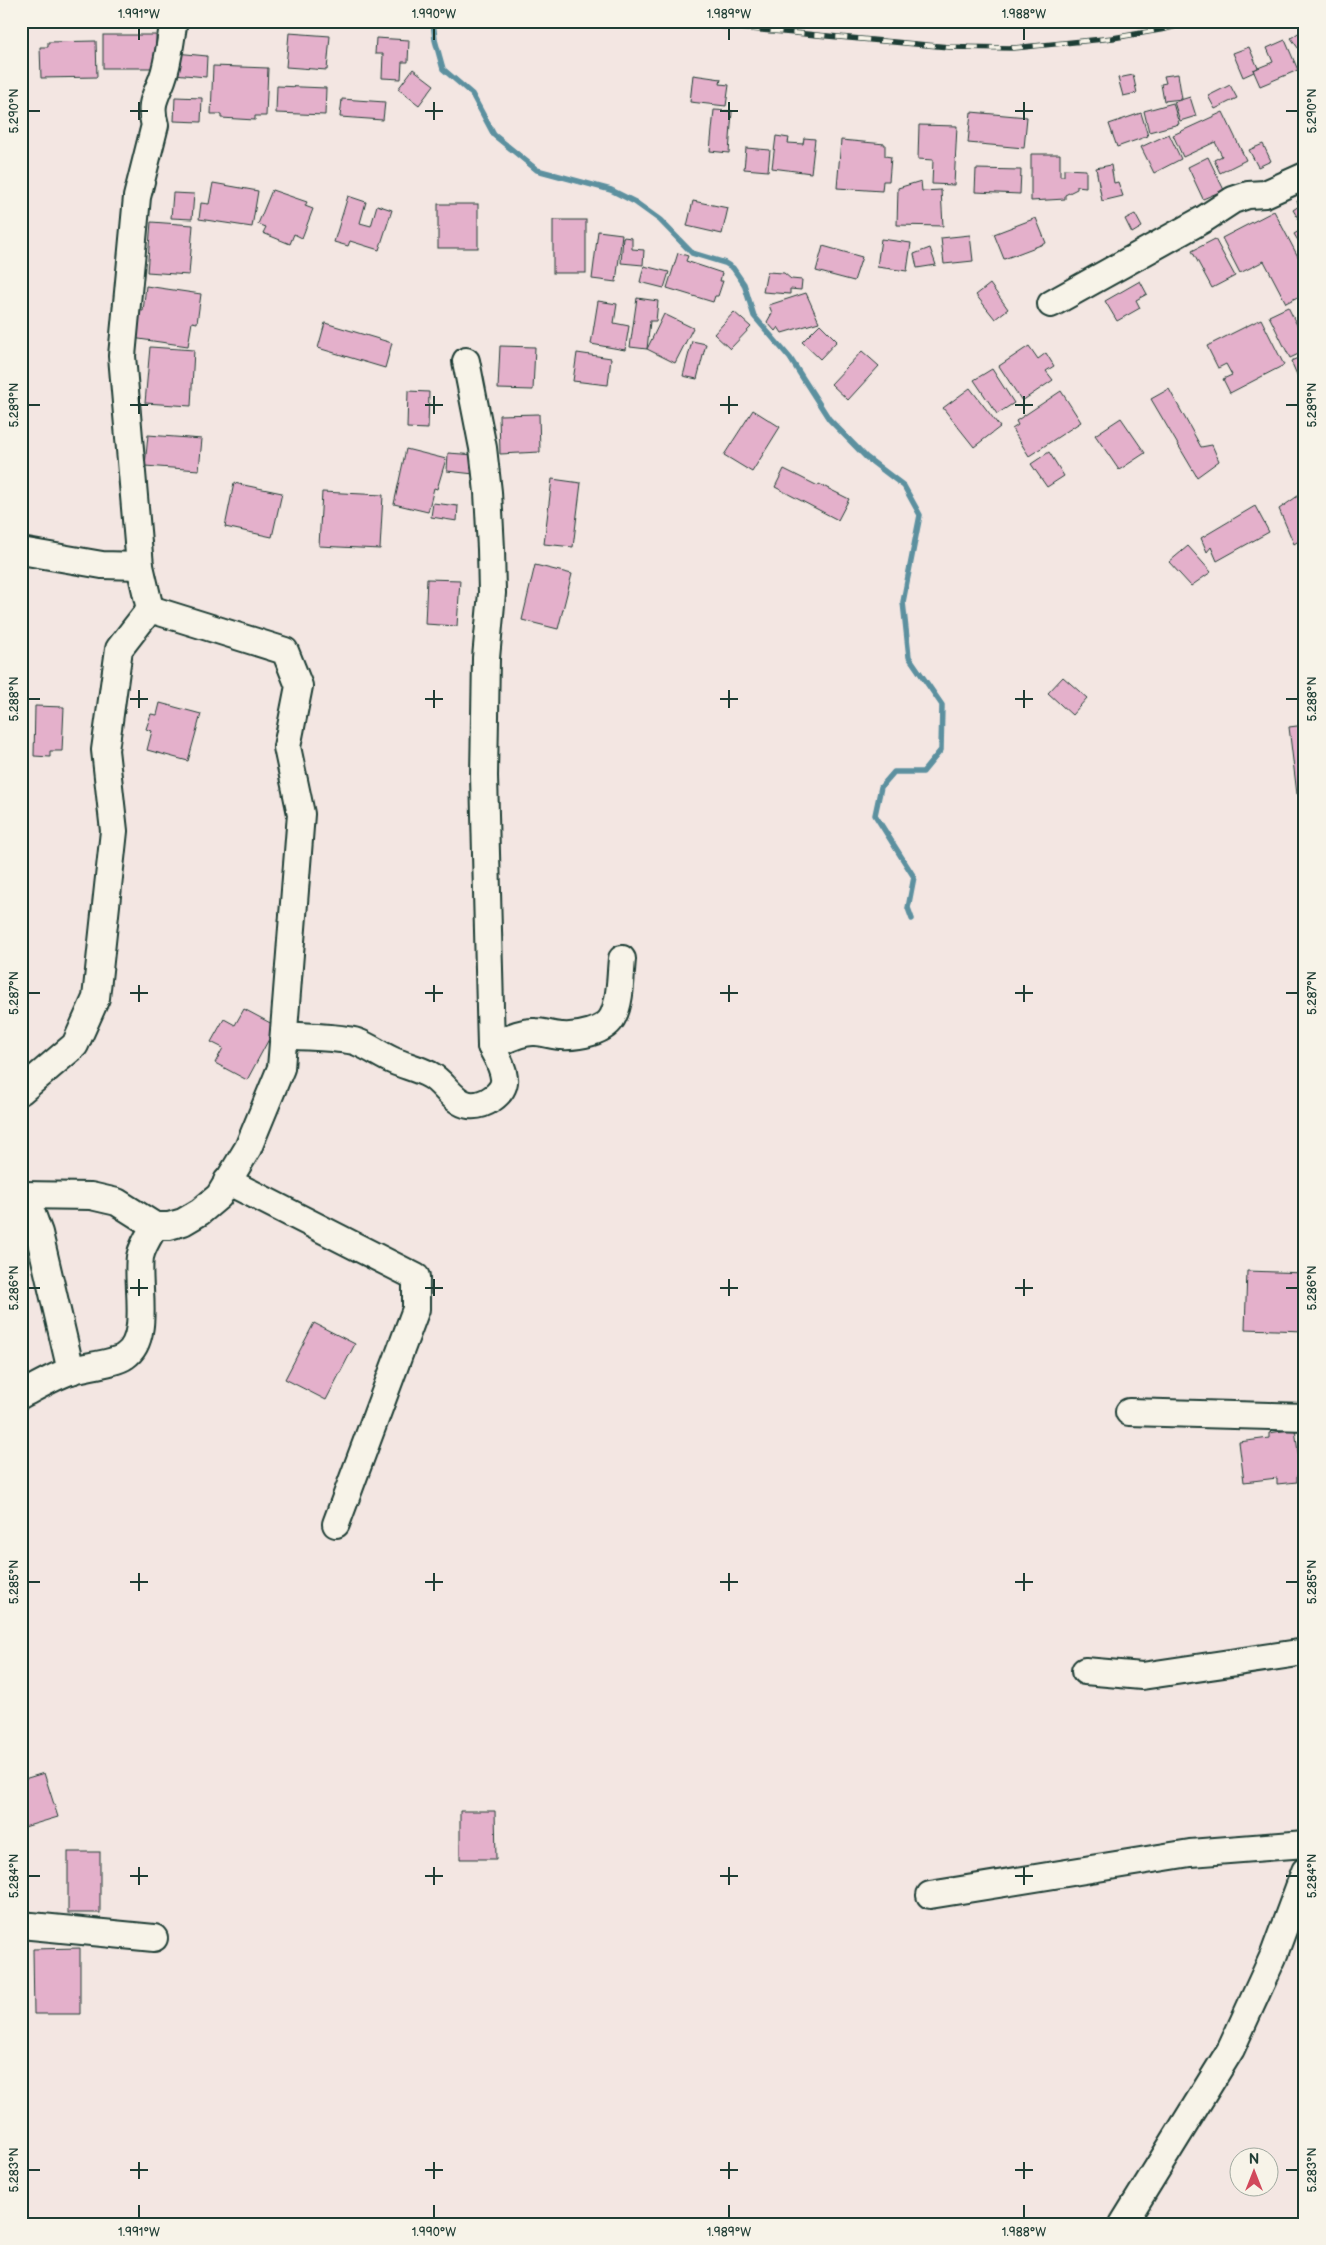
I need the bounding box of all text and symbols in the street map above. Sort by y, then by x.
text: 1.991°W [118,7,160,22]
text: 1.990°W [412,7,456,22]
text: 1.989°W [707,7,751,22]
text: 1.988°W [1002,7,1046,22]
text: 5.290°N [7,89,22,133]
text: 5.290°N [1305,89,1320,133]
text: 5.289°N [7,383,22,427]
text: 5.289°N [1305,383,1320,427]
text: 5.288°N [7,677,22,721]
text: 5.288°N [1305,677,1320,721]
text: 5.287°N [7,971,22,1015]
text: 5.287°N [1305,971,1320,1015]
text: 5.286°N [7,1266,22,1310]
text: 5.286°N [1305,1266,1320,1310]
text: 5.285°N [7,1560,22,1604]
text: 5.285°N [1305,1560,1320,1604]
text: 5.284°N [7,1854,22,1898]
text: 5.284°N [1305,1854,1320,1898]
text: 5.283°N [7,2148,22,2193]
north arrow [1228,2148,1278,2198]
text: 5.283°N [1305,2148,1320,2193]
text: N [1249,2151,1259,2168]
text: 1.991°W [118,2225,160,2240]
text: 1.990°W [412,2225,456,2240]
text: 1.989°W [707,2225,751,2240]
text: 1.988°W [1002,2225,1046,2240]

